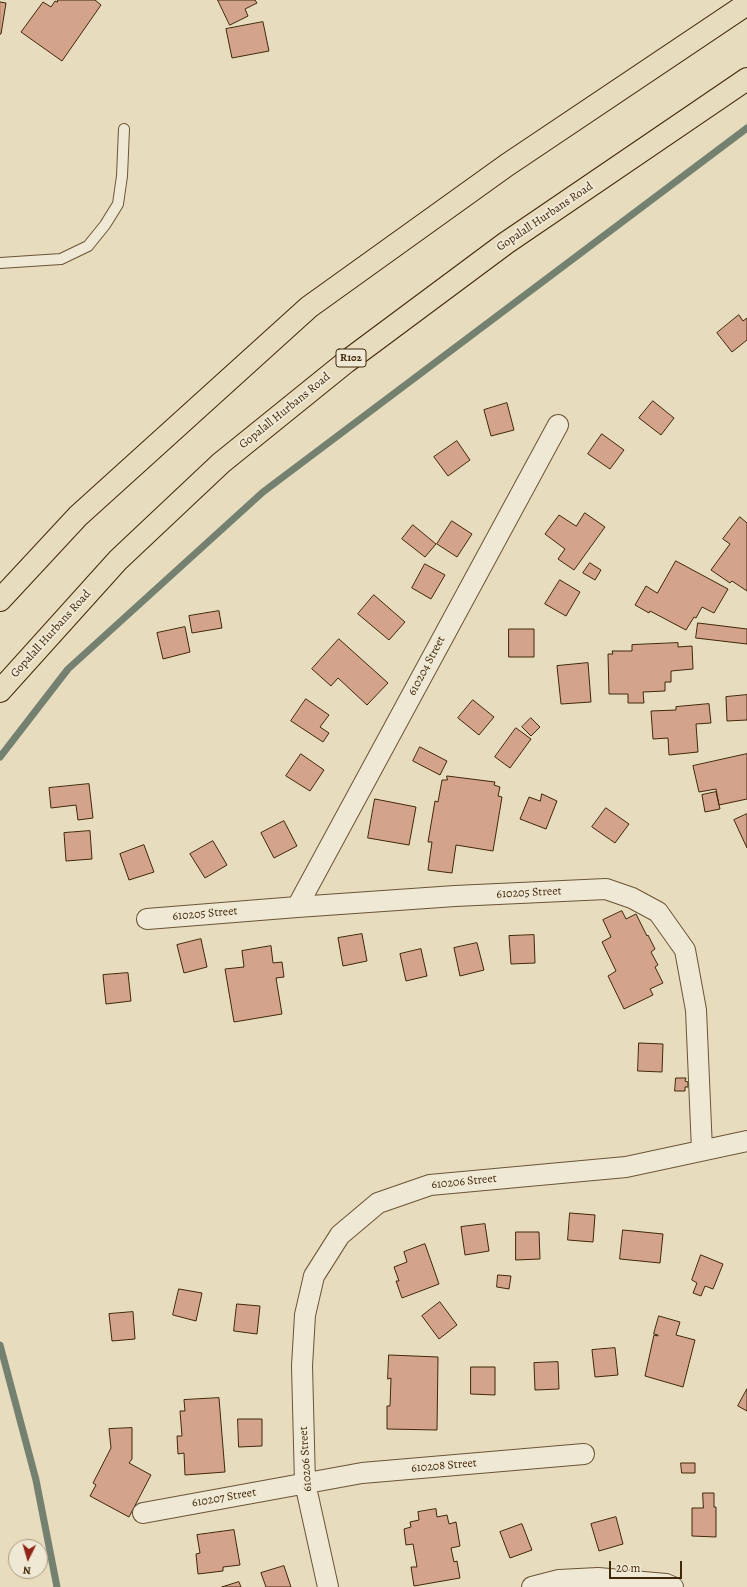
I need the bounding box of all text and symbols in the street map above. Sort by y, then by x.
street label: Gopalall Hurbans Road [494,179,596,255]
road number: R102 [336,349,366,367]
street label: Gopalall Hurbans Road [237,370,333,452]
street label: Gopalall Hurbans Road [8,587,94,681]
street label: 610204 Street [405,634,449,698]
street label: 610205 Street [496,884,562,902]
street label: 610205 Street [172,904,238,924]
street label: 610206 Street [431,1171,497,1193]
street label: 610206 Street [297,1426,315,1492]
street label: 610208 Street [411,1456,477,1476]
street label: 610207 Street [191,1485,257,1511]
north arrow [8,1539,48,1579]
scale bar [611,1553,684,1579]
text: 20 m [616,1560,640,1576]
text: N [22,1563,32,1578]

